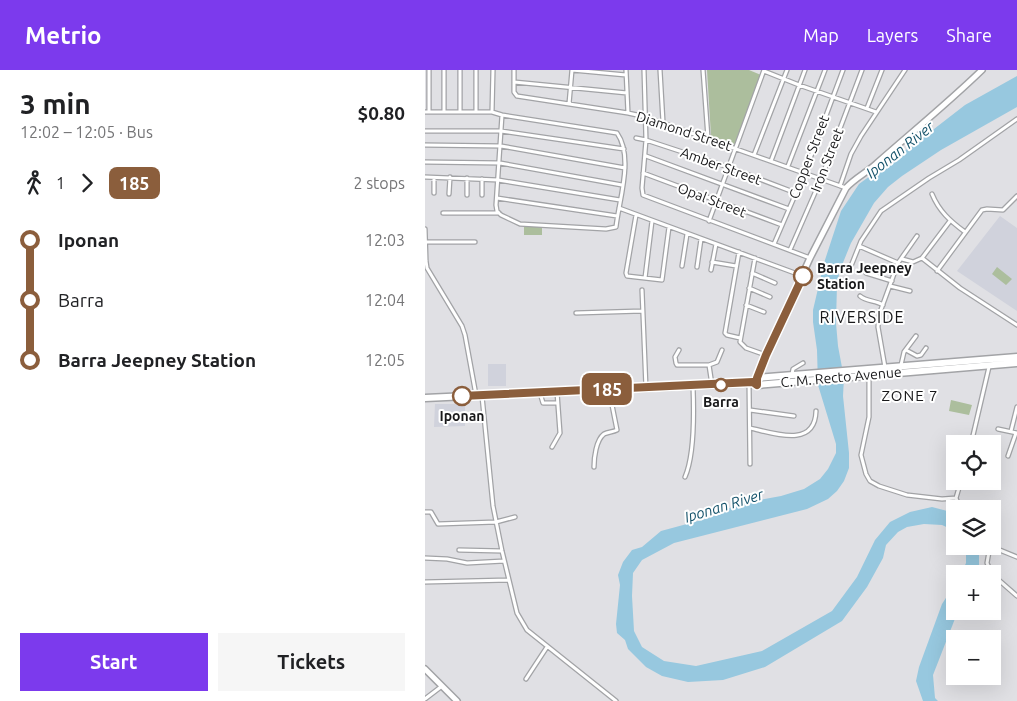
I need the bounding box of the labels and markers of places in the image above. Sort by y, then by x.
place label: Barra Jeepney Station [817,260,912,292]
marker: Barra Jeepney Station [793,266,813,286]
marker: Barra [714,378,728,392]
marker: Iponan [452,386,472,406]
place label: Barra [703,394,739,410]
place label: Iponan [439,408,485,424]

